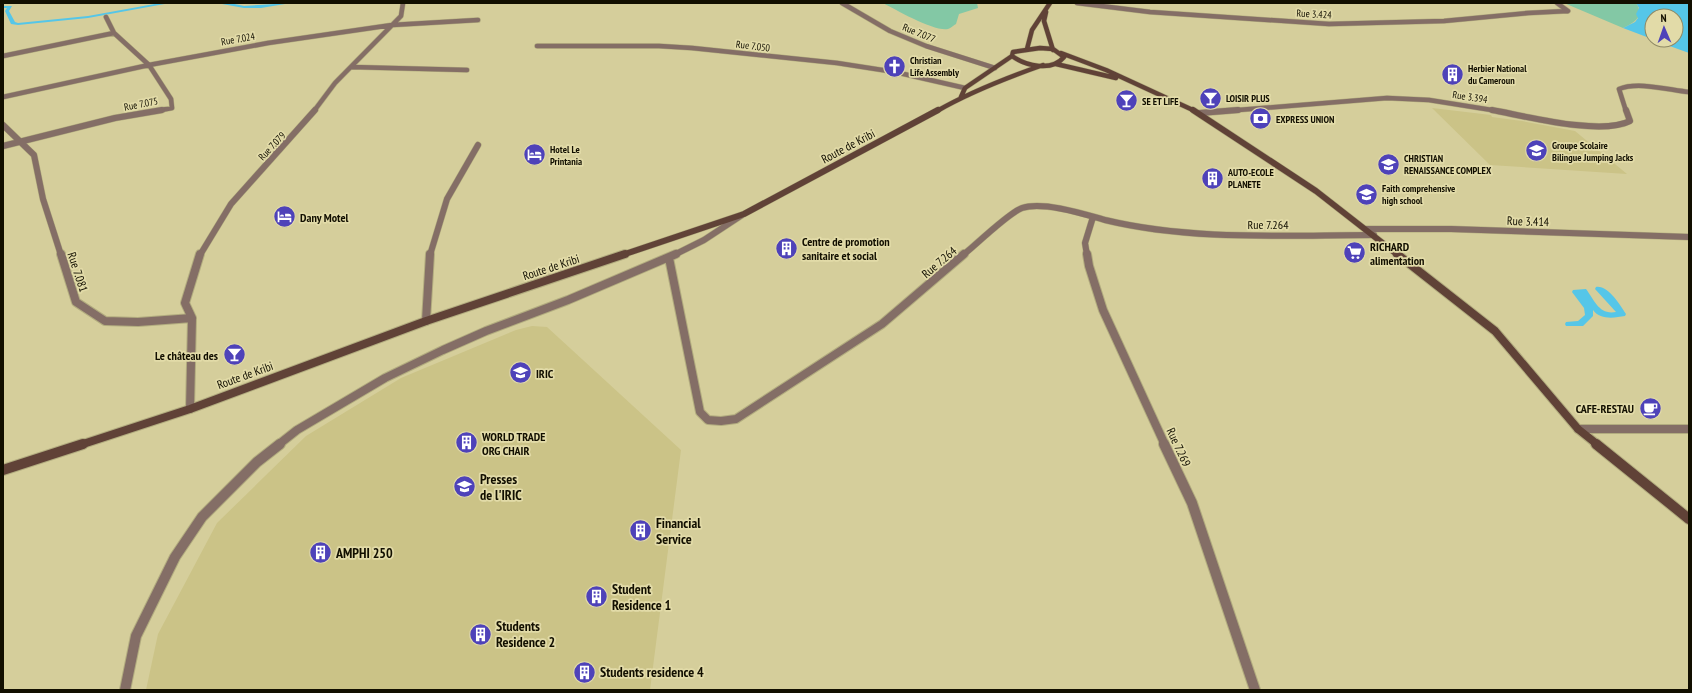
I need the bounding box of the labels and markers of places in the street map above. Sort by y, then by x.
church icon: Christian Life Assembly [882,53,908,79]
place label: Christian Life Assembly [910,54,960,79]
building icon: Herbier National du Cameroun [1440,61,1466,87]
place label: Herbier National du Cameroun [1468,62,1527,87]
bar icon: LOISIR PLUS [1198,85,1224,111]
bar icon: SE ET LIFE [1113,88,1139,114]
place label: LOISIR PLUS [1226,92,1270,105]
place label: SE ET LIFE [1142,95,1179,108]
bank icon: EXPRESS UNION [1248,106,1274,132]
place label: EXPRESS UNION [1276,113,1334,126]
school or university icon: Groupe Scolaire Bilingue Jumping Jacks [1524,138,1550,164]
place label: Groupe Scolaire Bilingue Jumping Jacks [1552,139,1634,164]
hotel icon: Hotel Le Printania [522,142,548,168]
place label: Hotel Le Printania [550,143,582,168]
school or university icon: CHRISTIAN RENAISSANCE COMPLEX [1376,151,1402,177]
place label: CHRISTIAN RENAISSANCE COMPLEX [1404,152,1492,177]
building icon: AUTO-ECOLE PLANETE [1199,165,1225,191]
place label: AUTO-ECOLE PLANETE [1227,166,1274,191]
school or university icon: Faith comprehensive high school [1353,181,1379,207]
place label: Faith comprehensive high school [1382,182,1455,207]
hotel icon: Dany Motel [271,204,297,230]
place label: Dany Motel [300,210,349,225]
place label: Centre de promotion sanitaire et social [802,234,890,263]
building icon: Centre de promotion sanitaire et social [773,235,799,261]
place label: RICHARD alimentation [1370,239,1424,268]
supermarket icon: RICHARD alimentation [1342,240,1368,266]
bar icon: Le château des [221,342,247,368]
place label: Le château des [155,348,218,363]
school or university icon: IRIC [507,360,533,386]
place label: IRIC [536,366,554,381]
cafe icon: CAFE-RESTAU [1637,395,1663,421]
place label: CAFE-RESTAU [1576,401,1634,416]
place label: WORLD TRADE ORG CHAIR [481,429,545,458]
building icon: WORLD TRADE ORG CHAIR [454,430,480,456]
place label: Presses de l'IRIC [480,470,522,504]
school or university icon: Presses de l'IRIC [452,474,478,500]
place label: Financial Service [656,514,701,548]
building icon: Financial Service [628,518,654,544]
building icon: AMPHI 250 [307,540,333,566]
place label: AMPHI 250 [335,544,393,562]
place label: Student Residence 1 [612,580,671,614]
building icon: Student Residence 1 [583,584,609,610]
place label: Students Residence 2 [496,617,555,651]
building icon: Students Residence 2 [468,621,494,647]
building icon: Students residence 4 [571,659,597,685]
place label: Students residence 4 [600,663,704,681]

